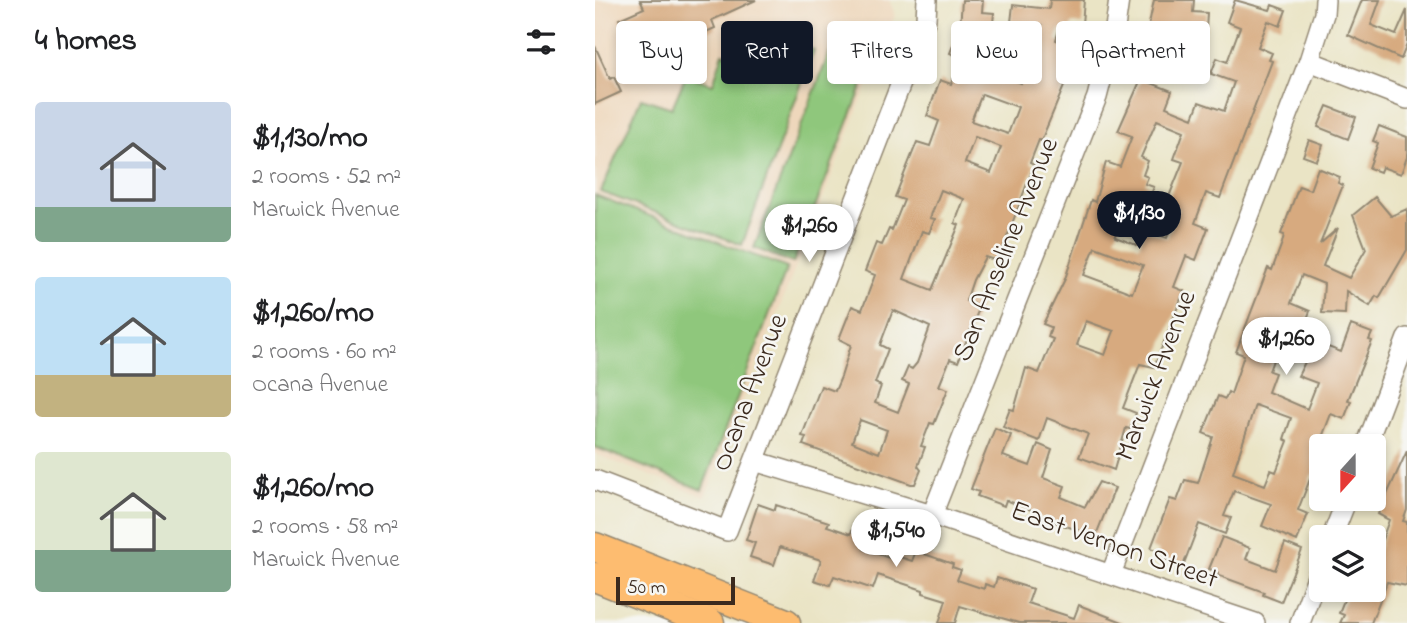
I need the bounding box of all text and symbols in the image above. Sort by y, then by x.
text: 4 homes [35,20,137,64]
chip: Buy [616,21,707,84]
chip: Rent [721,21,813,84]
chip: Filters [827,21,937,84]
chip: New [951,21,1042,84]
chip: Apartment [1056,21,1210,84]
icon: filters [522,23,560,61]
text: $1,130/mo [252,117,368,161]
icon: home [91,130,175,214]
street label: San Anseline Avenue [943,131,1071,368]
text: 2 rooms · 52 m² [252,161,401,194]
pin: $1,130 [1082,191,1196,251]
text: Marwick Avenue [252,194,400,227]
text: $1,130 [1113,197,1165,230]
pin: $1,260 [752,204,866,264]
text: $1,260 [781,210,837,243]
street label: Marwick Avenue [1106,284,1208,467]
text: $1,260/mo [252,292,374,336]
icon: home [91,305,175,389]
street label: Ocana Avenue [702,308,800,478]
pin: $1,260 [1229,318,1343,377]
text: $1,260 [1258,323,1314,356]
text: 2 rooms · 60 m² [252,336,397,369]
text: Ocana Avenue [252,369,388,402]
north arrow [1309,434,1386,511]
map controls [1309,434,1386,602]
text: $1,260/mo [252,467,374,511]
icon: home [91,480,175,564]
street label: East Vernon Street [1005,491,1223,601]
pin: $1,540 [839,510,953,569]
text: 2 rooms · 58 m² [252,511,398,544]
text: $1,540 [867,515,925,548]
button: layers [1309,525,1386,602]
text: Marwick Avenue [252,544,400,577]
scale bar [616,574,735,606]
text: 50 m [627,575,666,602]

